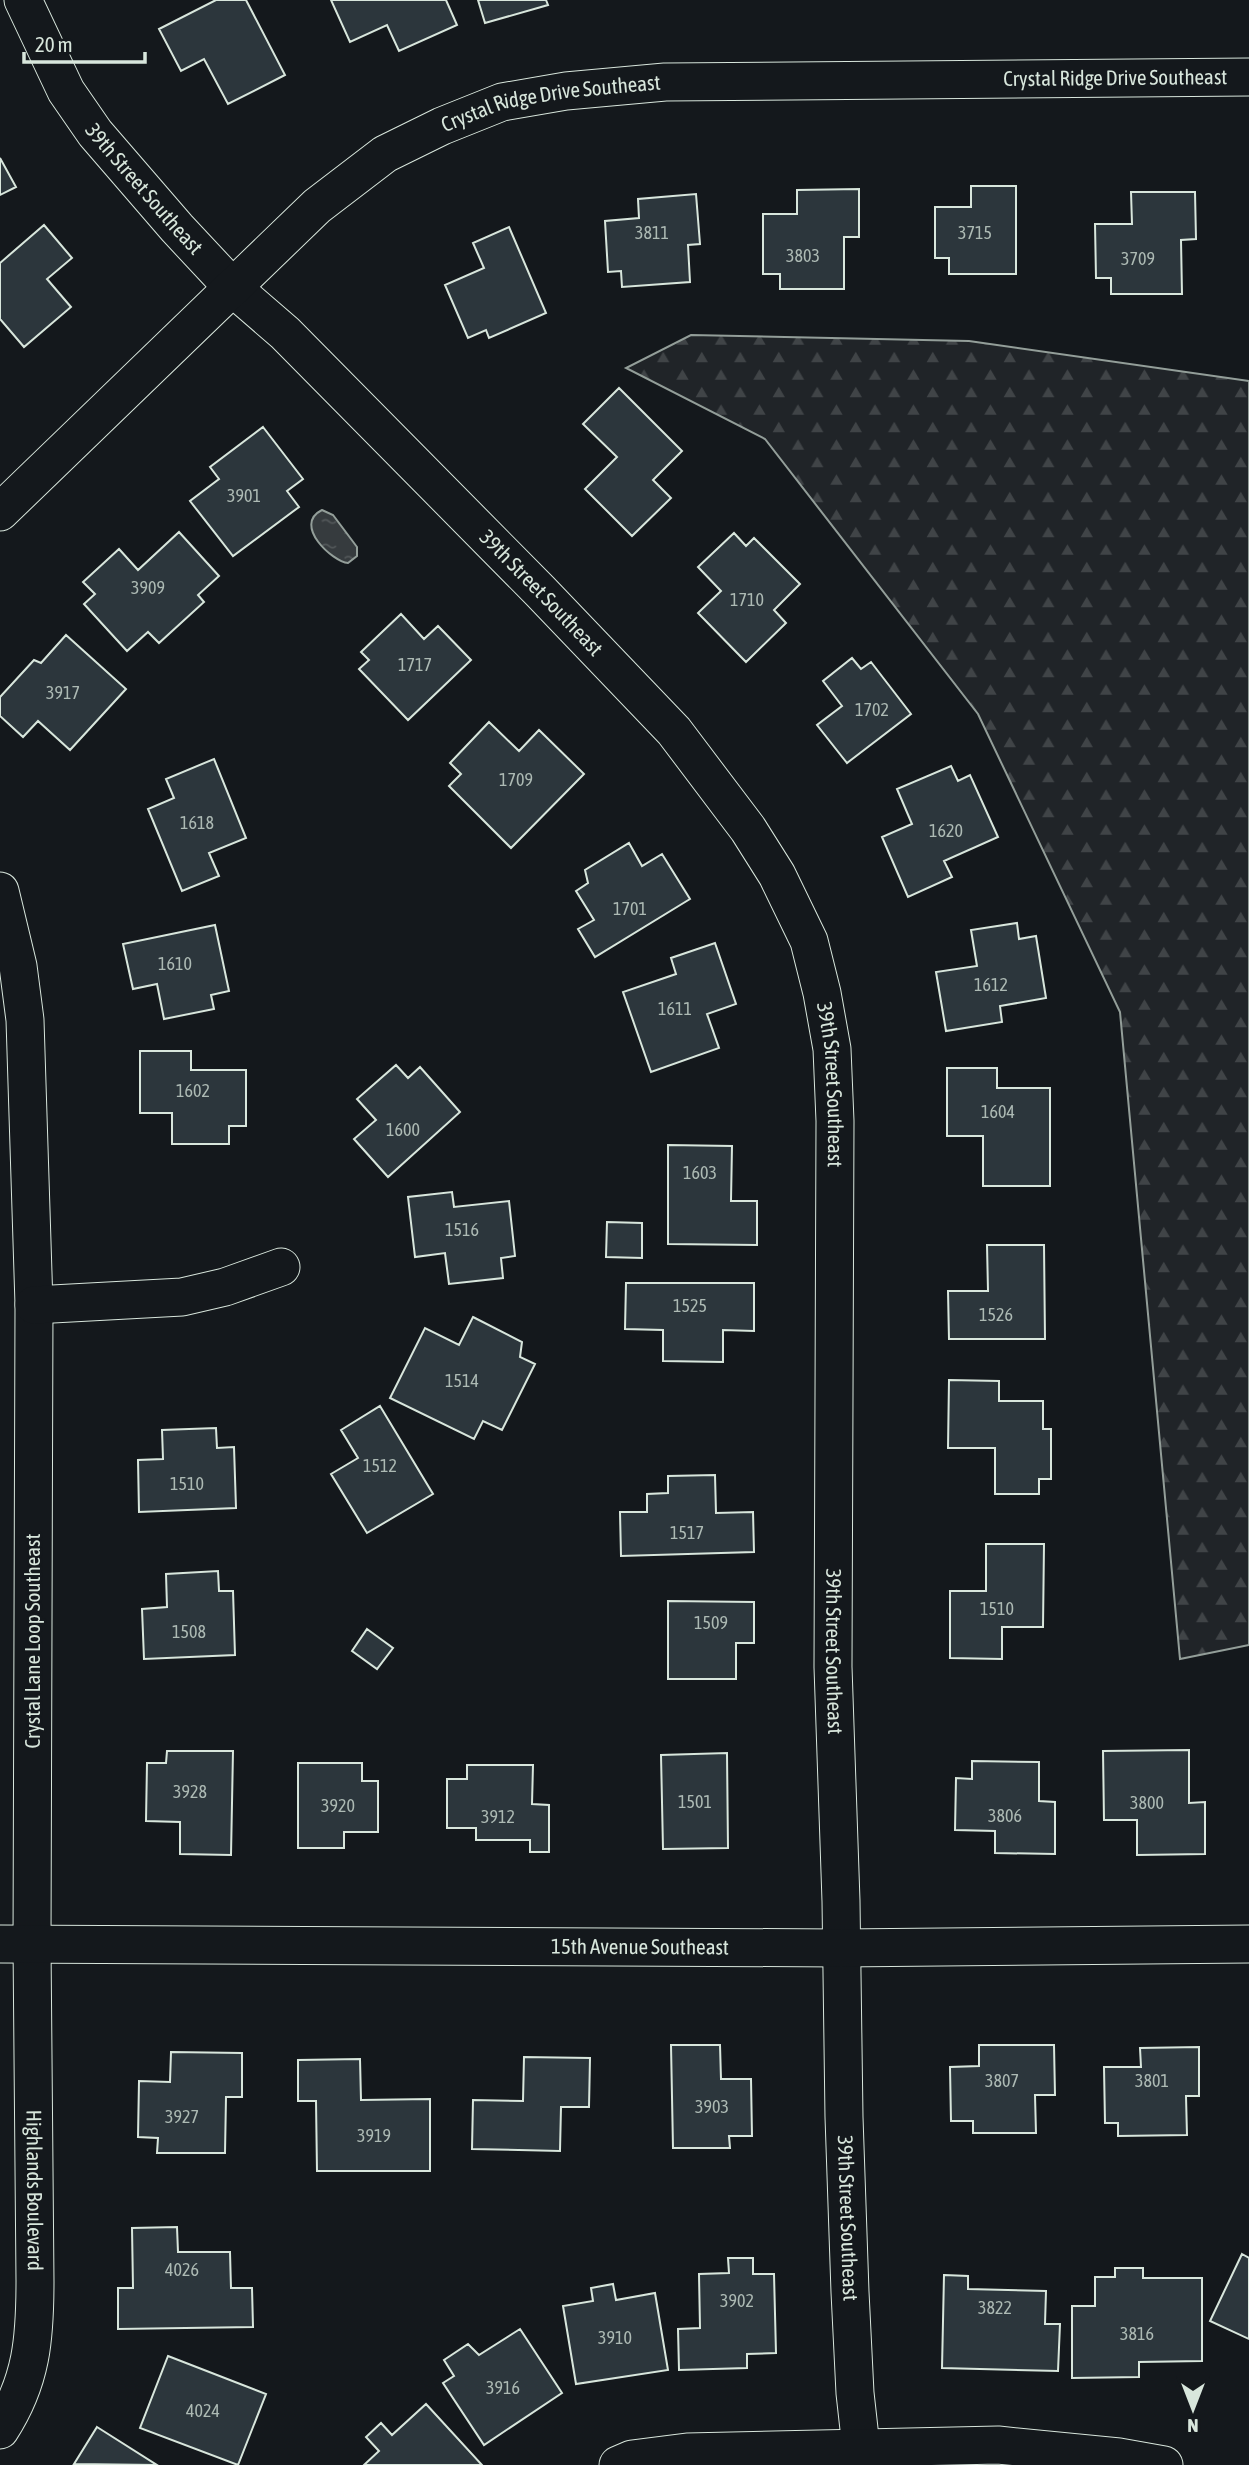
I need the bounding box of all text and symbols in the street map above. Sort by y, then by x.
scale bar [24,21,145,65]
text: 20 m [35,32,73,56]
street label: Crystal Ridge Drive Southeast [1003,64,1227,90]
street label: Crystal Ridge Drive Southeast [437,69,661,136]
street label: 39th Street Southeast [81,119,208,259]
house number: 3811 [635,222,669,243]
house number: 3715 [958,222,992,243]
house number: 3803 [786,245,820,266]
house number: 3709 [1121,248,1155,269]
house number: 3901 [227,485,261,506]
street label: 39th Street Southeast [475,524,608,660]
house number: 3909 [131,577,165,598]
house number: 1710 [730,589,764,610]
house number: 1717 [398,654,432,675]
house number: 3917 [46,682,80,703]
house number: 1702 [855,699,889,720]
house number: 1709 [499,769,533,790]
house number: 1618 [180,812,214,833]
house number: 1620 [929,820,963,841]
house number: 1701 [613,898,647,919]
house number: 1610 [158,953,192,974]
house number: 1612 [974,974,1008,995]
house number: 1611 [658,998,692,1019]
street label: 39th Street Southeast [813,1000,848,1167]
house number: 1602 [176,1080,210,1101]
house number: 1604 [981,1101,1015,1122]
house number: 1600 [386,1119,420,1140]
house number: 1603 [683,1162,717,1183]
house number: 1516 [445,1219,479,1240]
house number: 1525 [673,1295,707,1316]
house number: 1526 [979,1304,1013,1325]
house number: 1514 [445,1370,479,1391]
house number: 1512 [363,1455,397,1476]
house number: 1510 [170,1473,204,1494]
house number: 1517 [670,1522,704,1543]
street label: Crystal Lane Loop Southeast [20,1534,44,1748]
street label: 39th Street Southeast [822,1568,848,1735]
house number: 1510 [980,1598,1014,1619]
house number: 1509 [694,1612,728,1633]
house number: 1508 [172,1621,206,1642]
house number: 3928 [173,1781,207,1802]
house number: 1501 [678,1791,712,1812]
house number: 3800 [1130,1792,1164,1813]
house number: 3920 [321,1795,355,1816]
house number: 3806 [988,1805,1022,1826]
house number: 3912 [481,1806,515,1827]
street label: 15th Avenue Southeast [551,1934,729,1958]
house number: 3807 [985,2070,1019,2091]
house number: 3801 [1135,2070,1169,2091]
house number: 3903 [695,2096,729,2117]
house number: 3927 [165,2106,199,2127]
street label: Highlands Boulevard [22,2110,48,2271]
house number: 3919 [357,2125,391,2146]
street label: 39th Street Southeast [834,2135,863,2302]
house number: 4026 [165,2259,199,2280]
house number: 3902 [720,2290,754,2311]
house number: 3822 [978,2297,1012,2318]
house number: 3816 [1120,2323,1154,2344]
house number: 3910 [598,2327,632,2348]
north arrow [1158,2374,1228,2444]
house number: 3916 [486,2377,520,2398]
house number: 4024 [186,2400,220,2421]
text: N [1187,2415,1199,2437]

